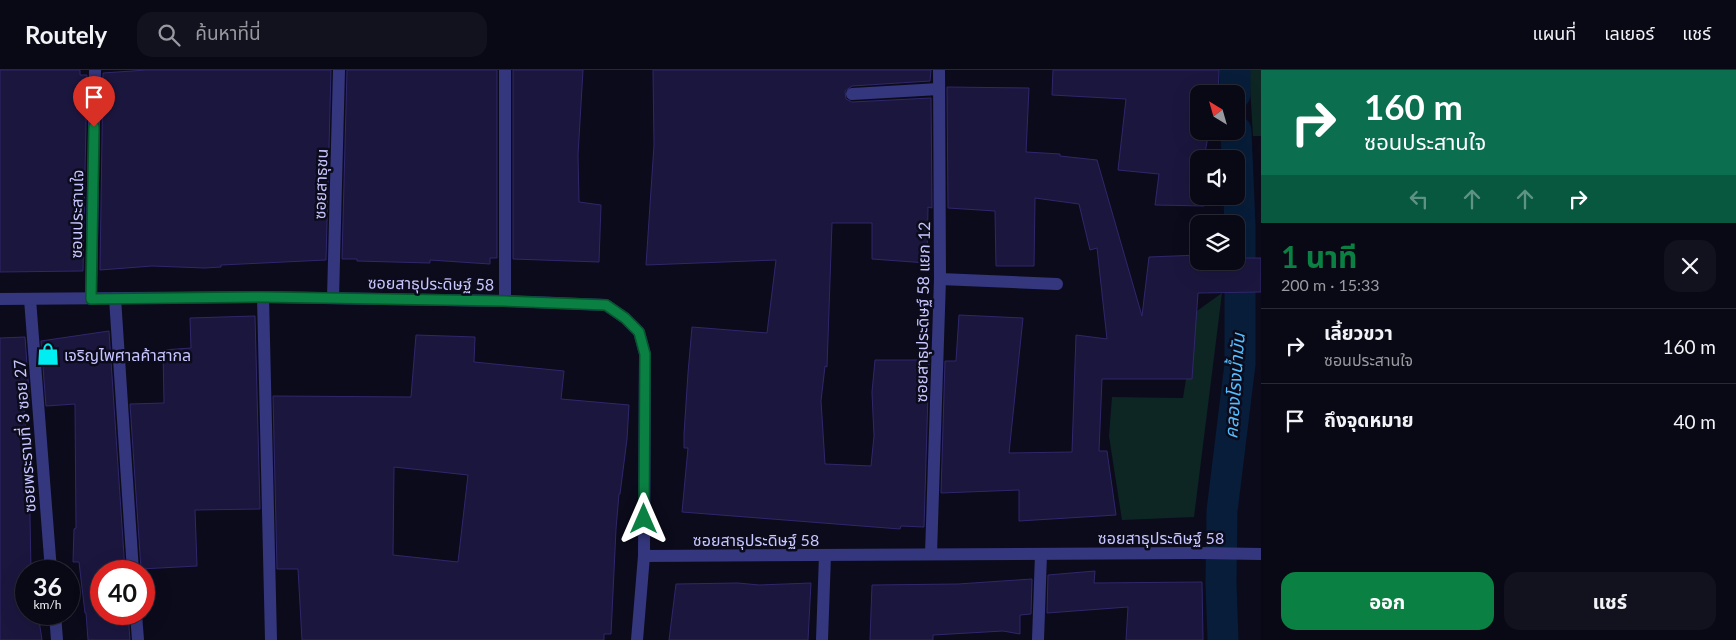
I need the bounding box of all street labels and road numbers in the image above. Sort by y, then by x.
street label: ซอยสาธุชน [309,148,332,220]
street label: ซอนประสานใจ [66,169,86,259]
street label: ซอยสาธุประดิษฐ์ 58 แยก 12 [911,221,934,403]
street label: ซอยสาธุประดิษฐ์ 58 [368,272,494,295]
street label: ซอยพระรามที่ 3 ซอย 27 [8,359,39,513]
street label: ซอยสาธุประดิษฐ์ 58 [1098,528,1224,548]
street label: ซอยสาธุประดิษฐ์ 58 [693,530,819,550]

